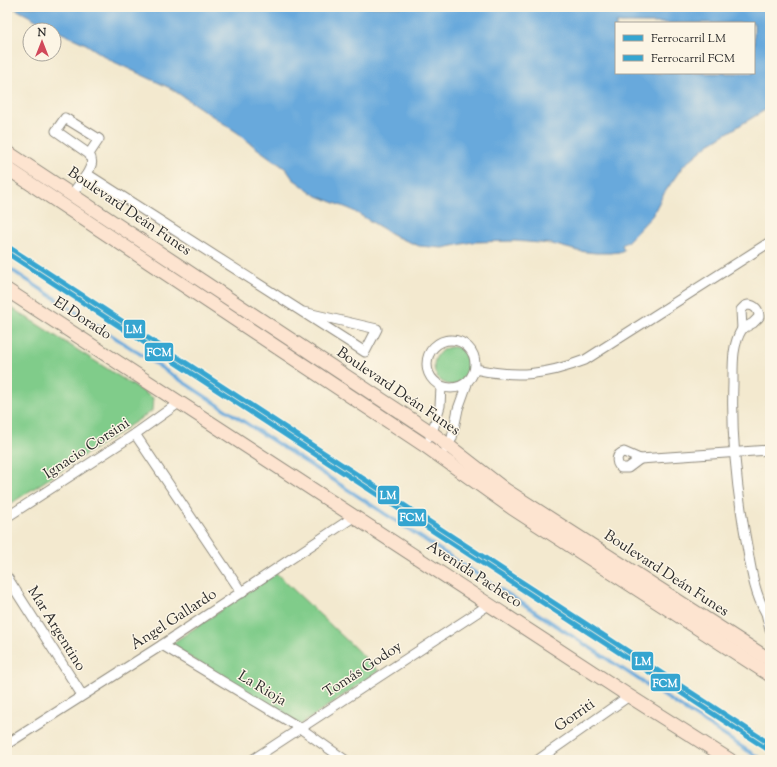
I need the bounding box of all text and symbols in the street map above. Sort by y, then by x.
north arrow [22,22,62,62]
legend [615,22,755,74]
text: N [37,25,47,41]
text: Ferrocarril LM [651,30,726,48]
text: Ferrocarril FCM [651,50,735,68]
street label: Boulevard Deán Funes [63,163,195,261]
street label: El Dorado [49,292,115,346]
line badge: LM [123,319,146,339]
text: LM [125,322,143,338]
line badge: FCM [144,342,174,362]
street label: Boulevard Deán Funes [332,343,464,441]
text: FCM [145,345,172,361]
street label: Ignacio Corsini [40,413,134,485]
line badge: LM [377,485,400,505]
text: LM [379,488,397,504]
line badge: FCM [397,508,427,527]
text: FCM [398,510,425,526]
street label: Boulevard Deán Funes [599,526,733,622]
street label: Avenida Pacheco [422,536,526,614]
street label: Mar Argentino [22,583,90,675]
street label: Ángel Gallardo [126,583,221,656]
street label: Tomás Godoy [320,636,407,703]
line badge: LM [631,651,654,671]
text: LM [634,654,652,670]
street label: La Rioja [234,666,290,712]
line badge: FCM [650,673,681,692]
text: FCM [651,676,678,692]
street label: Gorriti [550,694,600,738]

